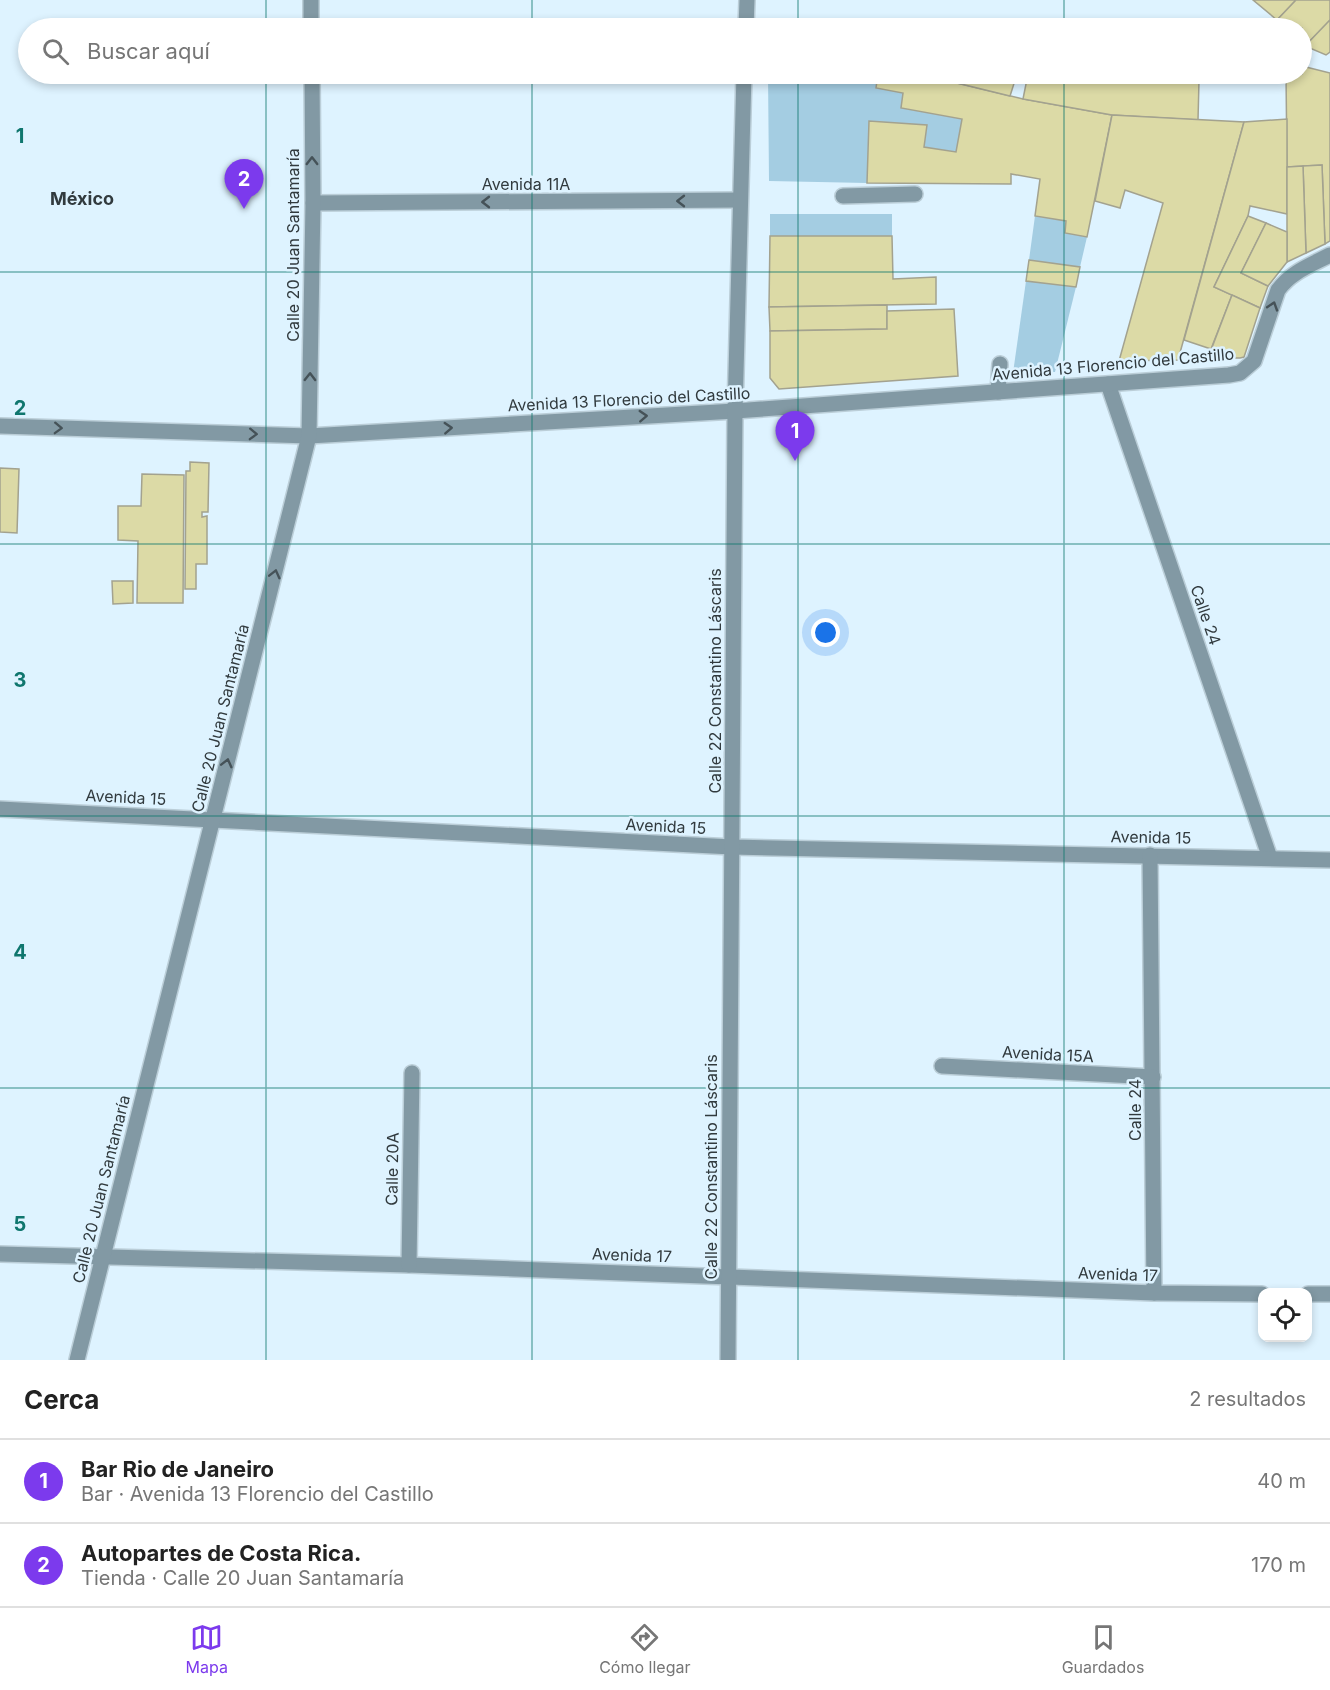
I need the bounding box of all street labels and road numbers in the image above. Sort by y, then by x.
street label: Calle 20 Juan Santamaría [283,148,303,342]
street label: Avenida 11A [482,174,570,194]
street label: Avenida 13 Florencio del Castillo [991,343,1235,385]
street label: Avenida 13 Florencio del Castillo [507,383,751,415]
street label: Calle 22 Constantino Láscaris [705,568,725,794]
street label: Calle 24 [1186,582,1226,648]
street label: Calle 20 Juan Santamaría [187,622,253,814]
street label: Avenida 15 [85,785,167,809]
street label: Avenida 15 [625,814,707,838]
street label: Avenida 15 [1110,826,1192,848]
street label: Avenida 15A [1002,1042,1094,1066]
street label: Calle 22 Constantino Láscaris [701,1054,721,1280]
street label: Calle 24 [1125,1079,1145,1141]
street label: Calle 20 Juan Santamaría [68,1093,134,1285]
street label: Calle 20A [381,1132,403,1206]
street label: Avenida 17 [592,1244,672,1266]
street label: Avenida 17 [1078,1263,1158,1285]

